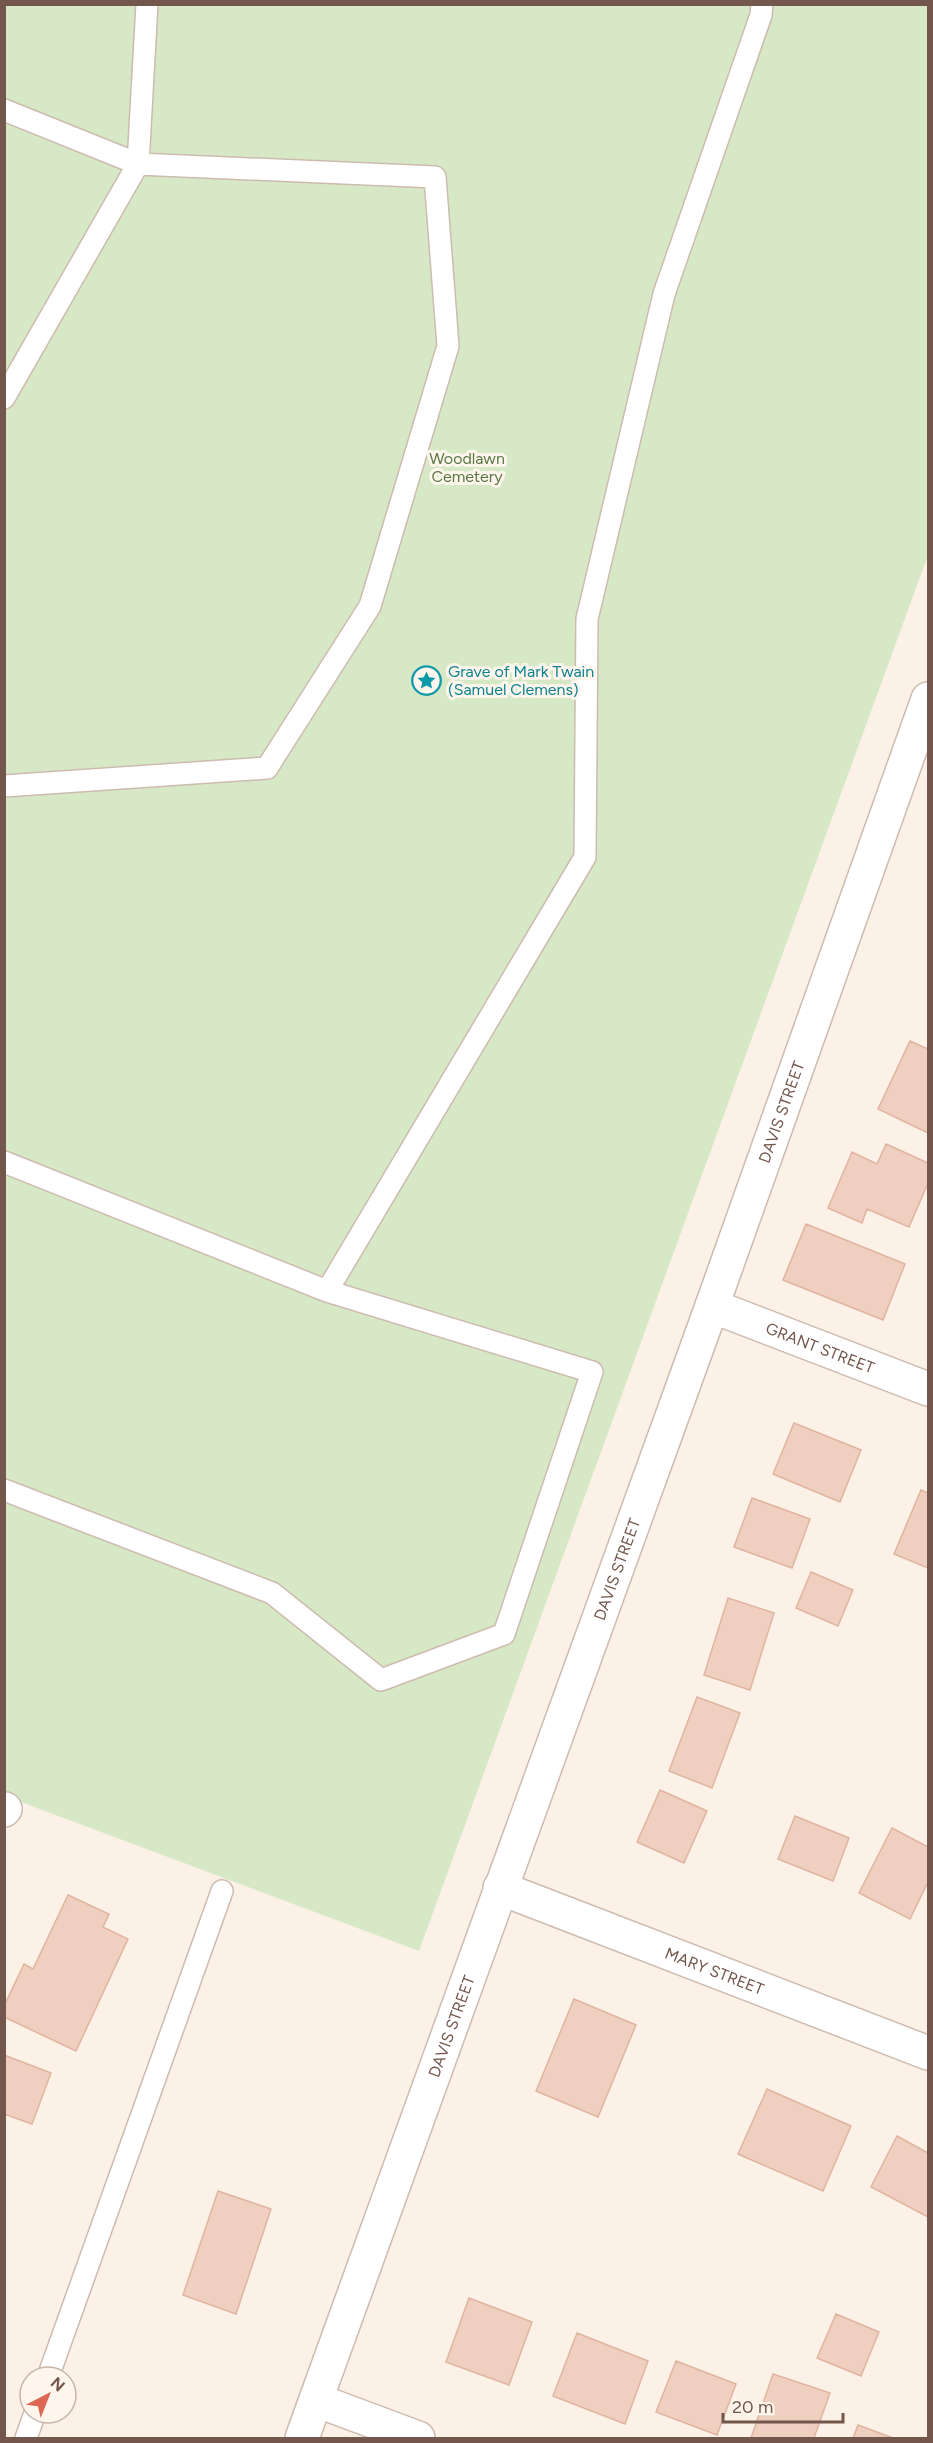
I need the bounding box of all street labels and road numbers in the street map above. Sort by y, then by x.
street label: DAVIS STREET [754,1058,808,1165]
street label: GRANT STREET [763,1318,877,1377]
street label: DAVIS STREET [590,1516,644,1623]
street label: MARY STREET [662,1943,767,1998]
street label: DAVIS STREET [424,1973,478,2080]

